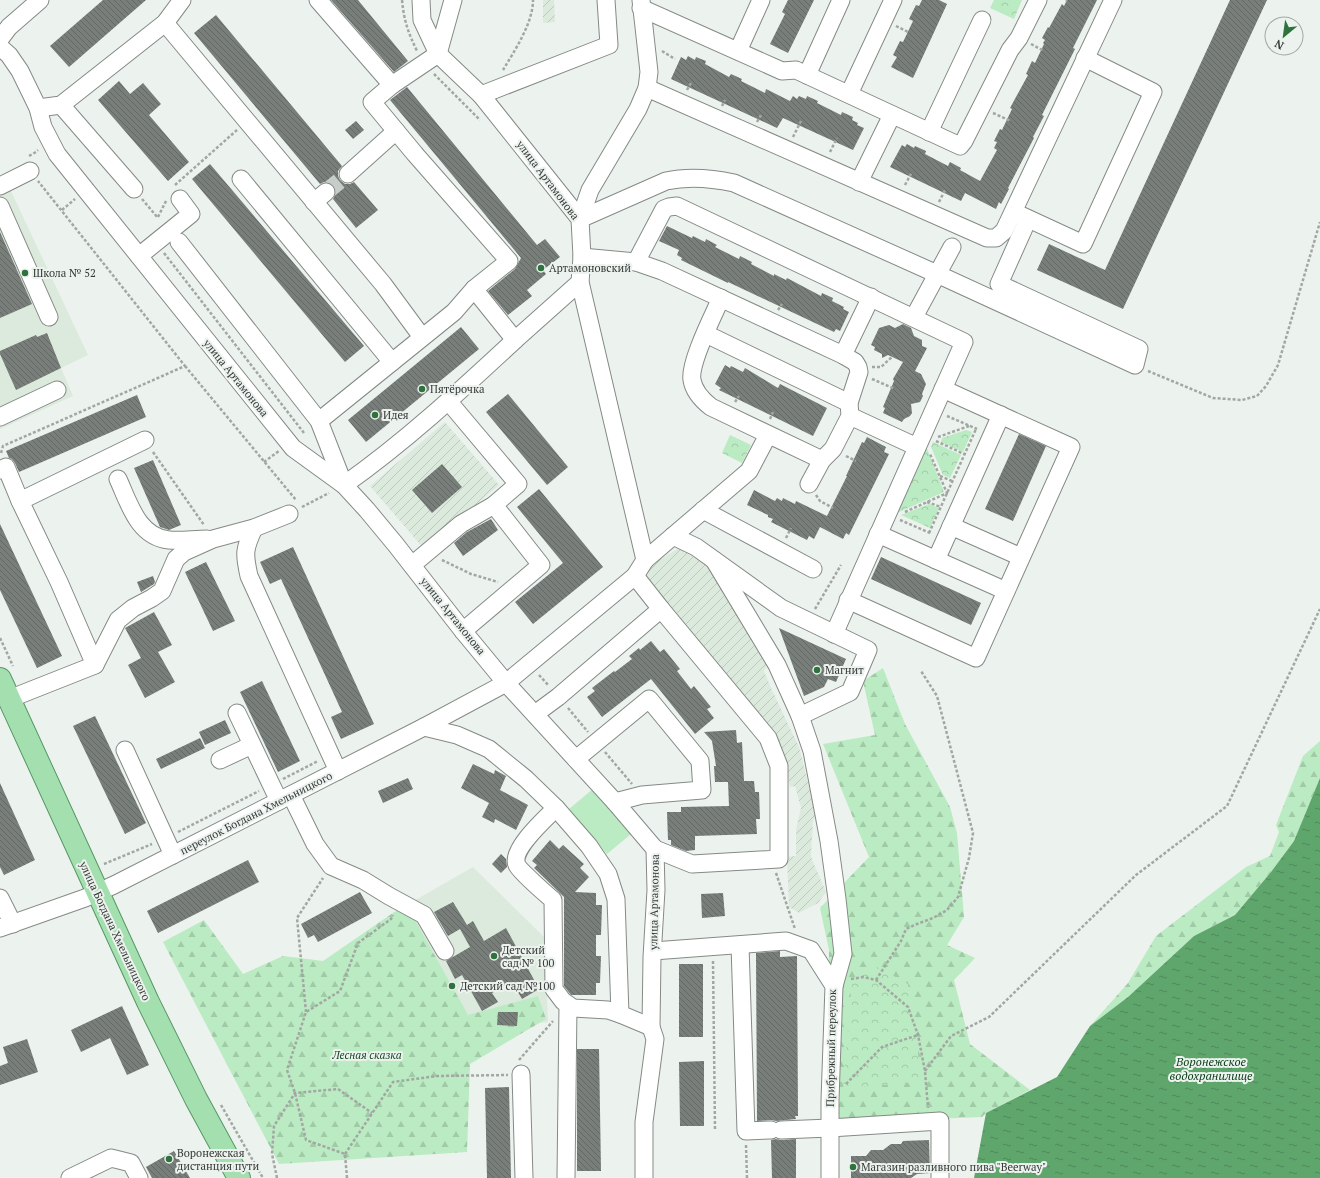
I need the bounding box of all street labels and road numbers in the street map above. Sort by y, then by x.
street label: улица Артамонова [513,137,583,223]
street label: улица Артамонова [200,336,272,420]
street label: улица Артамонова [417,574,489,658]
street label: переулок Богдана Хмельницкого [178,768,334,858]
street label: улица Артамонова [646,854,662,951]
street label: улица Богдана Хмельницкого [76,858,153,1003]
street label: Прибрежный переулок [823,989,839,1107]

